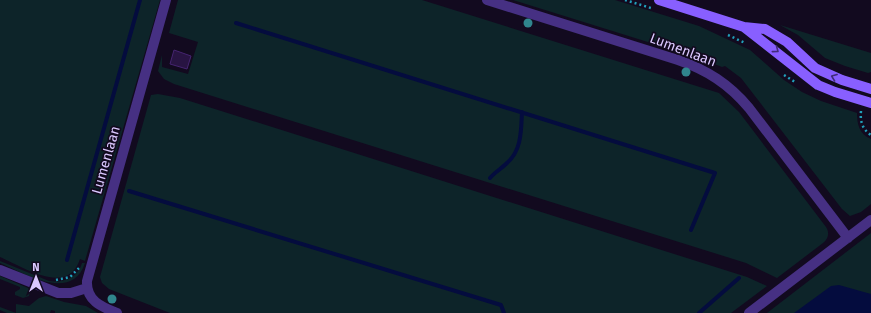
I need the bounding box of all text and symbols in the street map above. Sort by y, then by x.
street label: Lumenlaan [647,29,719,71]
one-way arrow [771,45,778,52]
one-way arrow [830,74,837,82]
street label: Lumenlaan [88,124,124,196]
north arrow [16,257,56,297]
text: N [32,261,40,274]

